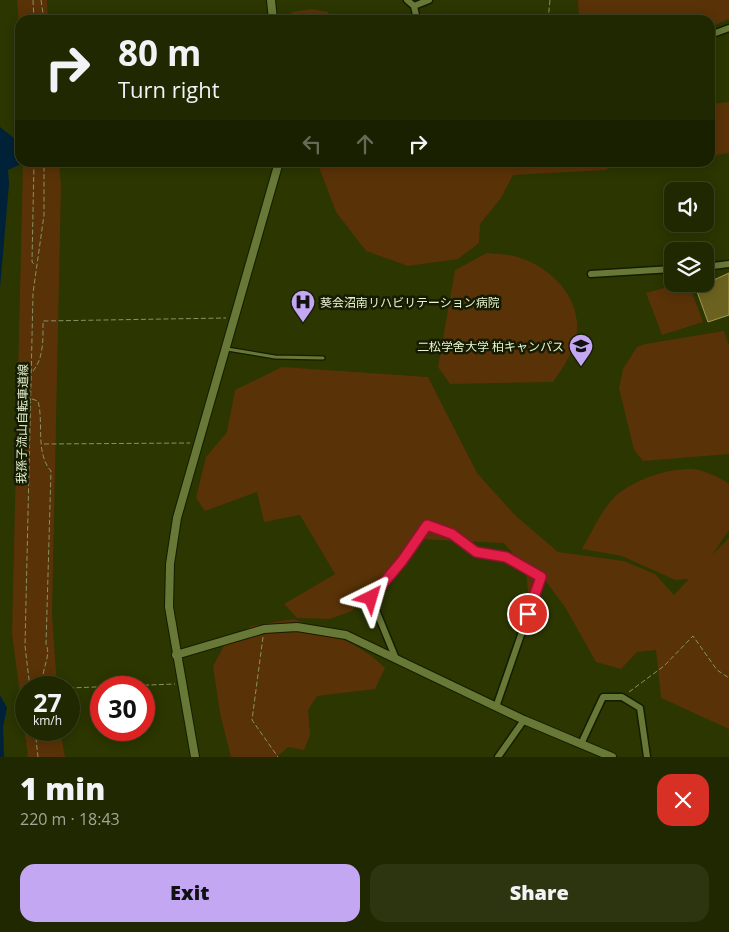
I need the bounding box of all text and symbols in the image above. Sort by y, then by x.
text: 80 m [118,29,201,76]
icon: right [35,35,100,100]
text: Turn right [118,74,220,104]
icon: left [298,130,326,158]
icon: ahead [351,130,379,158]
icon: right [404,130,432,158]
map controls [664,182,714,292]
button: sound [664,182,714,232]
button: layers [664,242,714,292]
hospital icon: 葵会沼南リハビリテーション病院 [290,289,316,323]
place label: 葵会沼南リハビリテーション病院 [320,294,500,311]
school or university icon: 二松学舍大学 柏キャンパス [568,333,594,367]
place label: 二松学舍大学 柏キャンパス [417,338,564,355]
street label: 我孫子流山自転車道線 [12,364,32,484]
position arrow [344,571,396,623]
pin [507,593,549,635]
icon: arrive [514,600,542,628]
speed limit sign: 30 [90,676,155,741]
text: 27 [33,685,62,719]
text: km/h [33,712,62,729]
text: 1 min [20,768,105,809]
button: close [657,774,709,826]
text: 220 m · 18:43 [20,808,120,830]
button: Exit [20,864,360,922]
button: Share [370,864,709,922]

